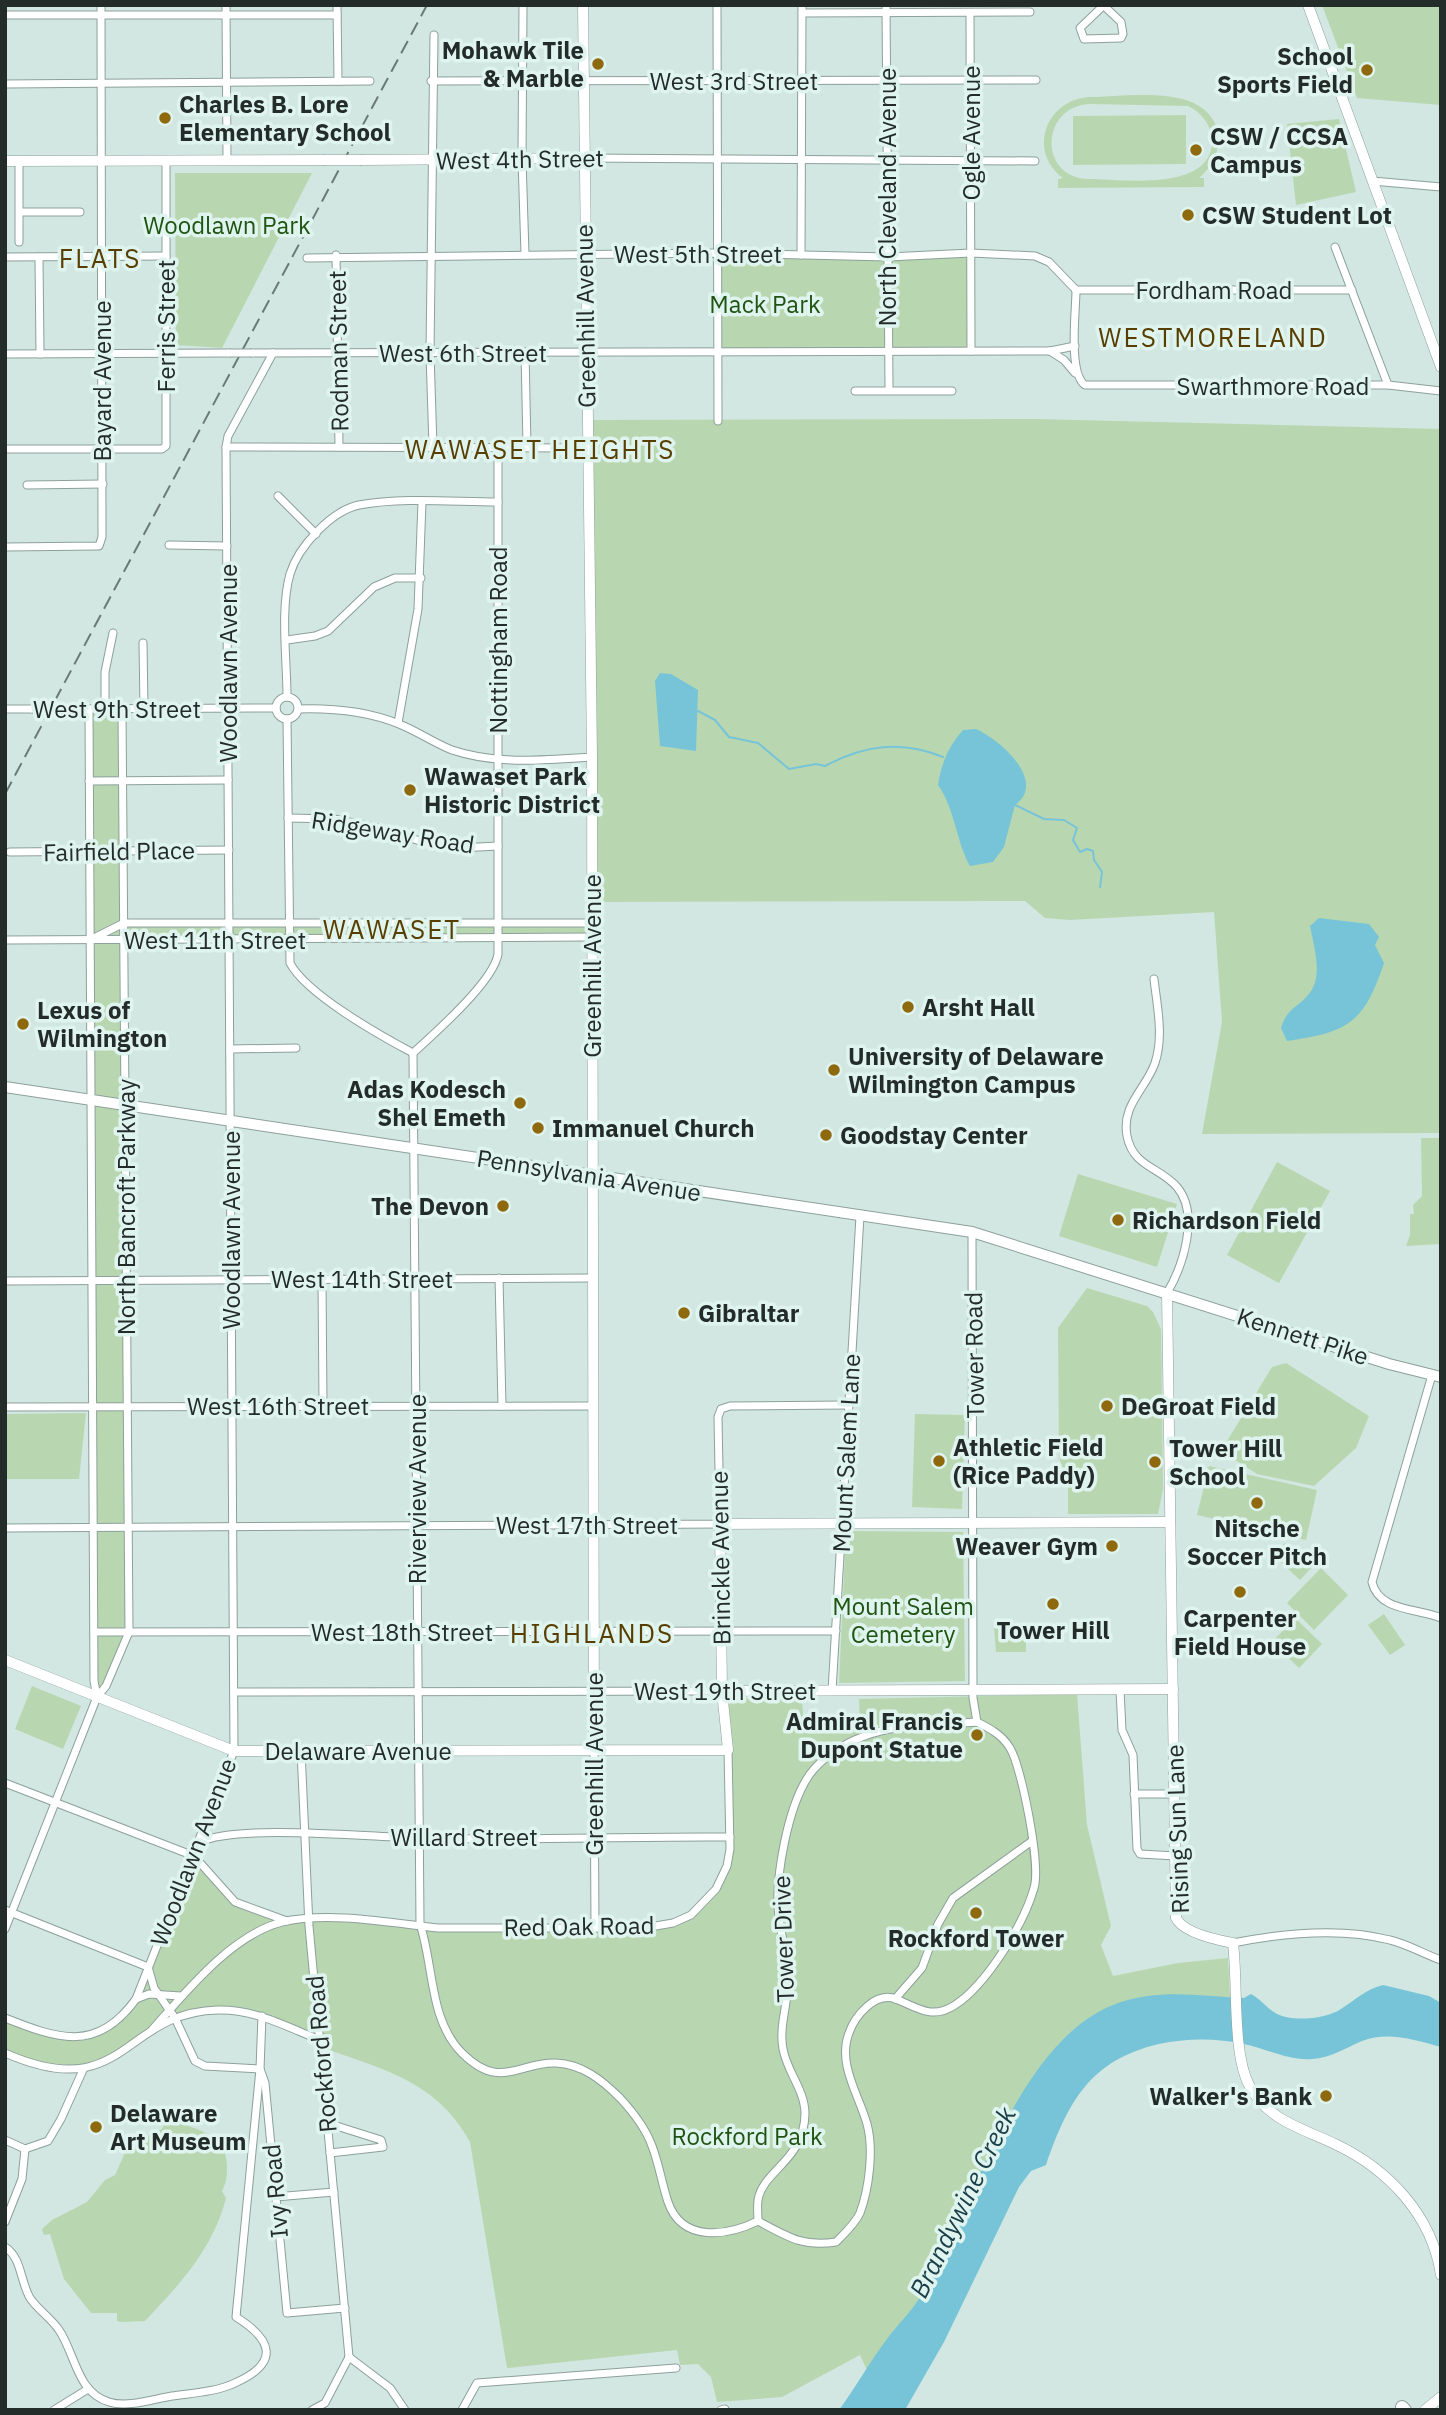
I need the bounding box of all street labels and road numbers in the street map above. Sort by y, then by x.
street label: West 3rd Street [650,65,818,97]
street label: Ogle Avenue [955,65,987,201]
street label: North Cleveland Avenue [871,68,903,326]
street label: West 4th Street [436,142,604,176]
street label: Greenhill Avenue [567,224,603,408]
street label: West 5th Street [614,238,782,270]
street label: Ferris Street [150,260,182,392]
street label: Rodman Street [321,270,355,432]
street label: Fordham Road [1135,274,1293,306]
street label: Bayard Avenue [86,300,118,462]
street label: West 6th Street [379,337,547,369]
street label: Swarthmore Road [1176,370,1370,402]
street label: Nottingham Road [482,546,514,734]
street label: Woodlawn Avenue [212,564,244,762]
street label: West 9th Street [33,693,201,725]
street label: Ridgeway Road [309,803,477,861]
street label: Fairfield Place [43,834,195,868]
street label: Greenhill Avenue [576,874,608,1058]
street label: West 11th Street [124,924,306,956]
street label: North Bancroft Parkway [110,1079,142,1335]
street label: Woodlawn Avenue [215,1131,247,1329]
street label: Pennsylvania Avenue [475,1141,703,1209]
street label: West 14th Street [271,1263,453,1295]
street label: Tower Road [957,1291,991,1419]
street label: Kennett Pike [1233,1300,1373,1372]
street label: Mount Salem Lane [825,1353,867,1553]
street label: West 16th Street [187,1390,369,1422]
street label: Riverview Avenue [401,1394,433,1584]
street label: Brinckle Avenue [702,1471,738,1645]
street label: West 17th Street [496,1509,678,1541]
street label: West 18th Street [311,1616,493,1648]
street label: Greenhill Avenue [578,1672,610,1856]
street label: West 19th Street [634,1675,816,1707]
street label: Delaware Avenue [264,1735,452,1767]
street label: Rising Sun Lane [1158,1744,1196,1914]
street label: Woodlawn Avenue [142,1753,244,1951]
street label: Willard Street [390,1821,538,1853]
street label: Tower Drive [765,1875,801,2003]
street label: Red Oak Road [503,1909,655,1943]
street label: Rockford Road [298,1974,344,2134]
street label: Ivy Road [255,2143,295,2239]

